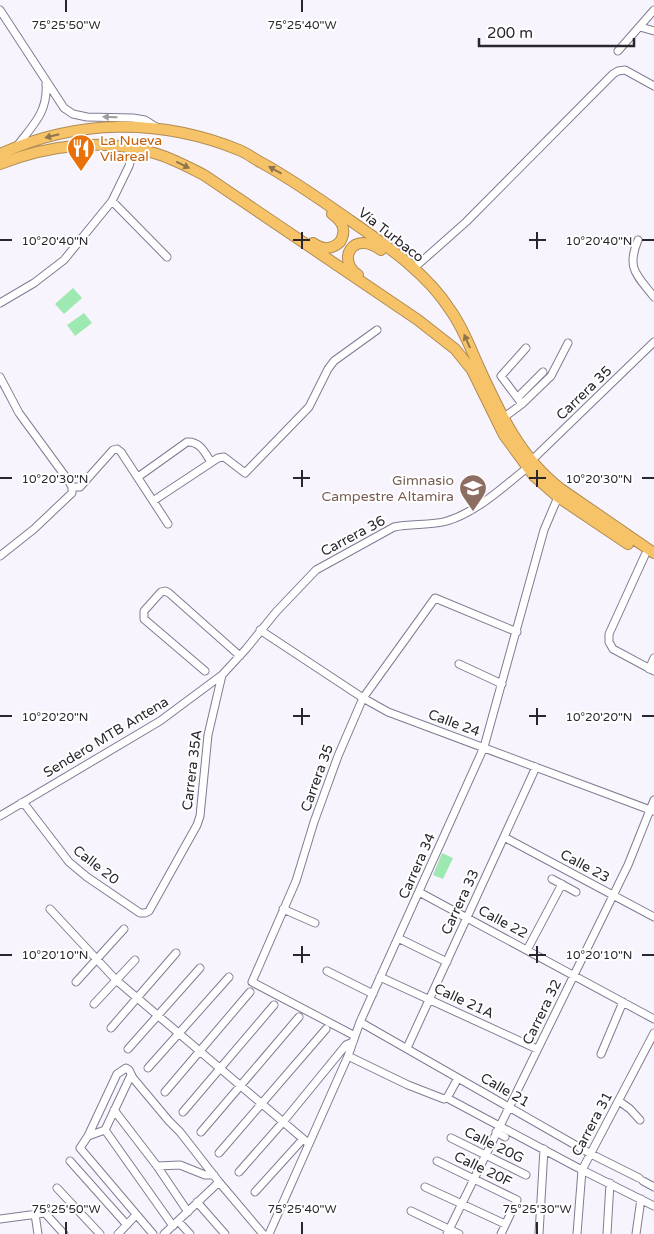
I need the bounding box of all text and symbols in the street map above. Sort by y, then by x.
scale bar [479,15,634,47]
text: 75°25'50"W [31,18,101,32]
text: 75°25'40"W [267,18,337,32]
text: 200 m [487,24,533,42]
one-way arrow [102,113,118,121]
place label: La Nueva Vilareal [100,132,162,165]
one-way arrow [44,133,59,141]
restaurant icon: La Nueva Vilareal [66,133,96,172]
one-way arrow [176,161,190,169]
one-way arrow [268,166,282,174]
street label: Vía Turbaco [355,204,427,266]
text: 10°20'40"N [22,234,89,248]
text: 10°20'40"N [566,234,633,248]
one-way arrow [463,334,471,348]
street label: Carrera 35 [553,362,615,424]
text: 10°20'30"N [22,472,89,486]
place label: Gimnasio Campestre Altamira [321,472,454,505]
text: 10°20'30"N [566,472,633,486]
school or university icon: Gimnasio Campestre Altamira [458,473,488,512]
street label: Carrera 36 [318,512,388,560]
street label: Sendero MTB Antena [40,693,172,781]
street label: Calle 24 [426,706,482,740]
text: 10°20'20"N [22,710,89,724]
text: 10°20'20"N [566,710,633,724]
street label: Carrera 35A [179,729,205,811]
street label: Carrera 35 [297,742,337,814]
street label: Carrera 34 [395,830,439,902]
street label: Calle 20 [70,842,123,888]
street label: Calle 23 [557,846,613,886]
street label: Carrera 33 [437,866,483,938]
street label: Calle 22 [475,902,531,942]
text: 10°20'10"N [22,948,89,962]
text: 10°20'10"N [566,948,633,962]
street label: Carrera 32 [519,977,565,1047]
street label: Calle 21A [431,980,497,1022]
street label: Calle 21 [477,1069,533,1111]
street label: Carrera 31 [568,1089,616,1159]
street label: Calle 20G [461,1123,527,1167]
street label: Calle 20F [451,1148,515,1190]
text: 75°25'50"W [31,1202,101,1216]
text: 75°25'40"W [267,1202,337,1216]
text: 75°25'30"W [502,1202,572,1216]

